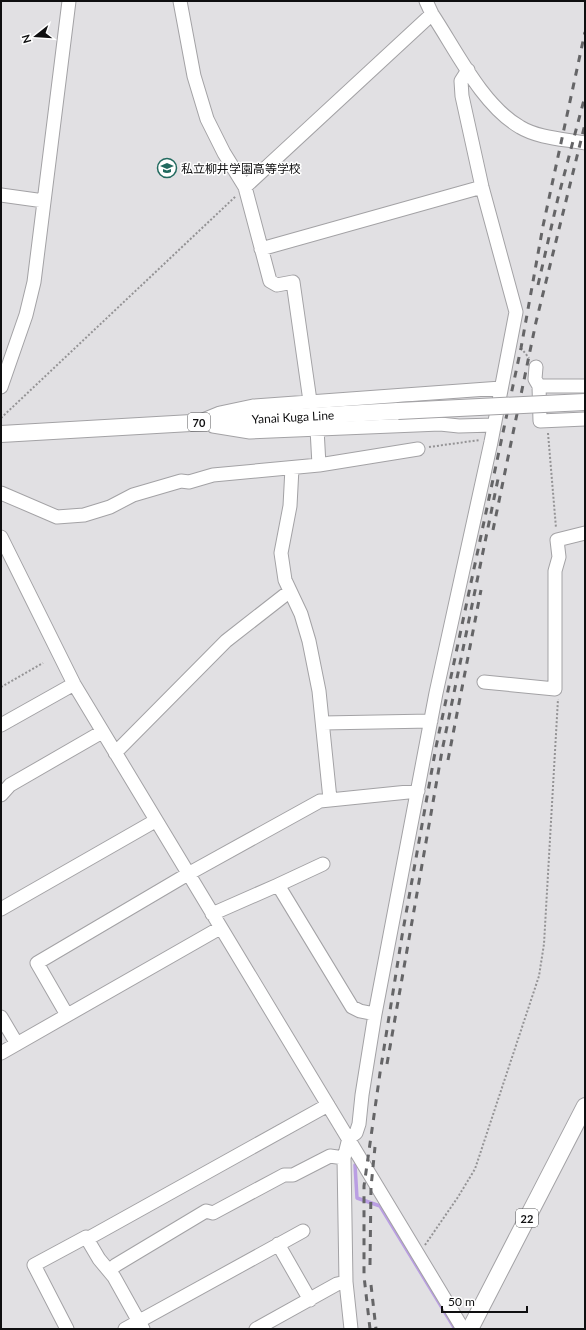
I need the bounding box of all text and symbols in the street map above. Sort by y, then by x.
north arrow [16,16,56,56]
text: N [19,33,33,45]
school or university icon: 私立柳井学園高等学校 [156,157,178,179]
place label: 私立柳井学園高等学校 [181,161,301,176]
street label: Yanai Kuga Line [251,407,335,427]
road number: 70 [188,413,210,431]
road number: 22 [516,1209,538,1227]
scale bar [442,1288,527,1314]
text: 50 m [448,1294,475,1309]

